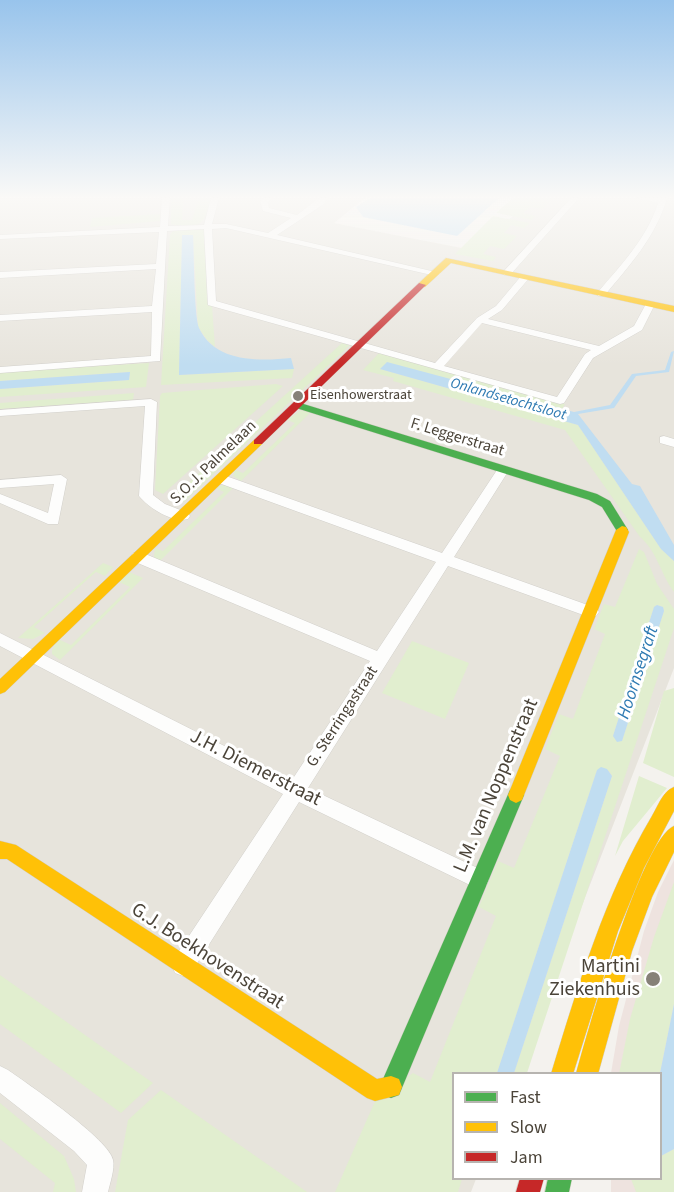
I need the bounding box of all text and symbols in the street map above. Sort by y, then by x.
water label: Onlandsetochtsloot [448,375,568,425]
place label: Eisenhowerstraat [310,388,412,404]
marker: Eisenhowerstraat [291,389,305,403]
street label: F. Leggerstraat [408,415,506,461]
street label: S.O.J. Palmelaan [167,417,261,509]
water label: Hoornsegraft [614,624,664,722]
street label: G. Sterringastraat [303,663,383,771]
street label: L.M. van Noppenstraat [449,695,545,877]
street label: J.H. Diemerstraat [185,726,325,812]
street label: G.J. Boekhovenstraat [126,899,288,1015]
place label: Martini Ziekenhuis [549,956,640,1003]
marker: Martini Ziekenhuis [644,970,662,988]
legend [452,1072,662,1180]
text: Fast [510,1085,541,1110]
text: Slow [510,1115,547,1140]
text: Jam [510,1145,543,1170]

